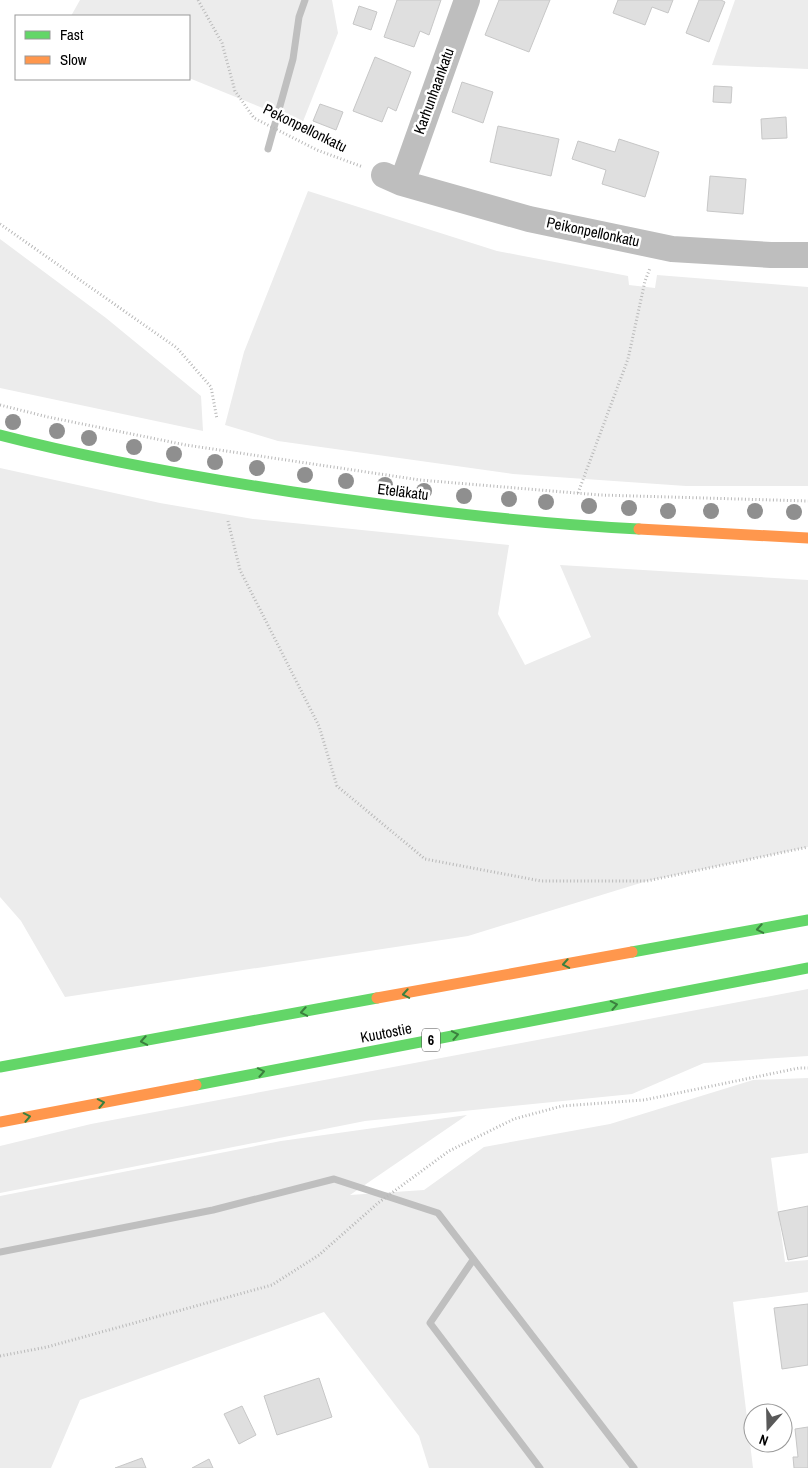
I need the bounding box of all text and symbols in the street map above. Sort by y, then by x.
legend [15,15,190,80]
text: Fast [60,24,84,45]
street label: Karhunhaankatu [408,45,459,137]
text: Slow [60,49,87,70]
street label: Pekonpellonkatu [260,98,351,157]
street label: Peikonpellonkatu [545,211,641,252]
street label: Eteläkatu [376,478,430,505]
one-way arrow [756,923,764,933]
one-way arrow [561,959,570,969]
one-way arrow [402,988,410,998]
one-way arrow [610,1000,619,1011]
one-way arrow [300,1007,309,1017]
street label: Kuutostie [358,1017,414,1048]
road number: 6 [422,1028,440,1052]
one-way arrow [450,1031,459,1041]
one-way arrow [140,1035,149,1045]
one-way arrow [256,1068,265,1078]
one-way arrow [97,1098,105,1108]
one-way arrow [22,1112,31,1122]
north arrow [743,1403,793,1453]
text: N [757,1430,771,1450]

